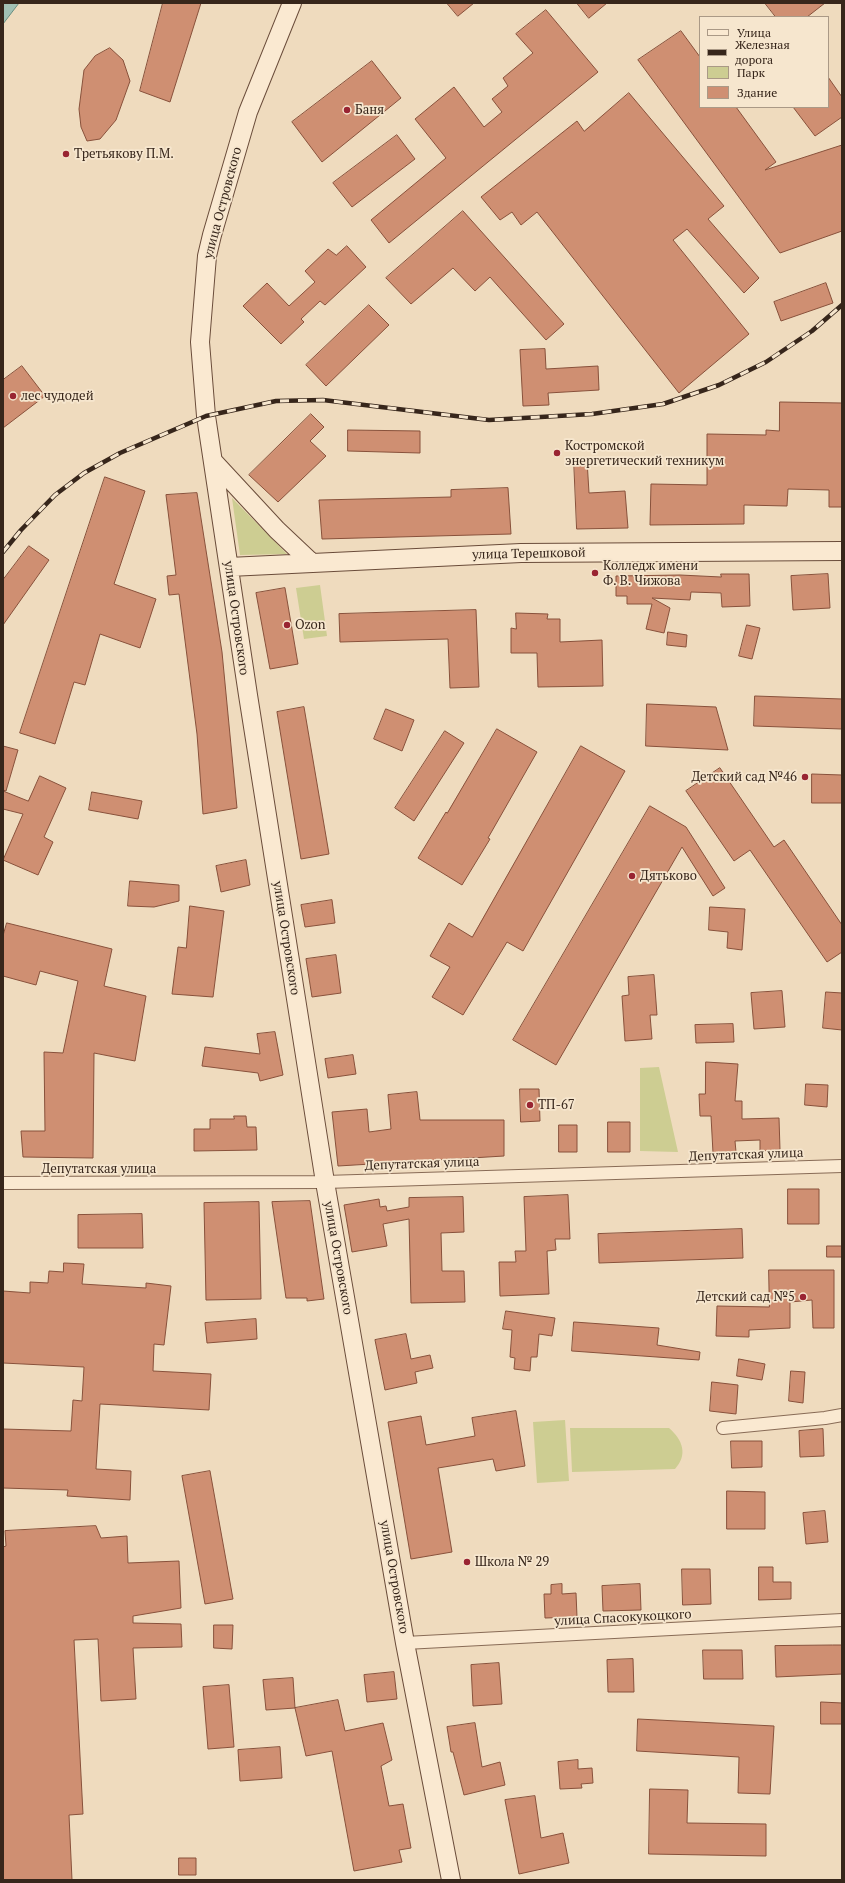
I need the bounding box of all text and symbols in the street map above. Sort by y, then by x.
legend [699,16,829,108]
text: Улица [737,25,771,40]
text: Железная дорога [735,37,790,67]
text: Парк [737,65,765,80]
text: Здание [737,85,777,100]
place label: Баня [355,102,384,118]
marker: Баня [342,105,352,115]
street label: улица Островского [201,145,245,261]
place label: Третьякову П.М. [74,146,174,162]
marker: Третьякову П.М. [61,149,71,159]
place label: лес чудодей [21,388,94,404]
marker: лес чудодей [8,391,18,401]
place label: Костромской энергетический техникум [565,438,724,469]
marker: Костромской энергетический техникум [552,448,562,458]
street label: улица Терешковой [472,545,586,563]
place label: Колледж имени Ф. В. Чижова [603,558,698,589]
street label: улица Островского [220,560,252,676]
marker: Колледж имени Ф. В. Чижова [590,568,600,578]
place label: Ozon [295,617,325,633]
marker: Ozon [282,620,292,630]
place label: Детский сад №46 [691,769,797,785]
marker: Детский сад №46 [800,772,810,782]
place label: Дятьково [640,868,697,884]
marker: Дятьково [627,871,637,881]
street label: улица Островского [269,880,303,996]
place label: ТП-67 [538,1097,575,1113]
marker: ТП-67 [525,1100,535,1110]
street label: Депутатская улица [688,1145,804,1165]
street label: Депутатская улица [364,1154,480,1174]
street label: Депутатская улица [42,1161,156,1177]
street label: улица Островского [320,1200,356,1316]
place label: Детский сад №5 [696,1289,795,1305]
marker: Детский сад №5 [798,1292,808,1302]
street label: улица Островского [376,1519,412,1635]
place label: Школа № 29 [475,1554,549,1570]
marker: Школа № 29 [462,1557,472,1567]
street label: улица Спасокукоцкого [554,1607,692,1629]

